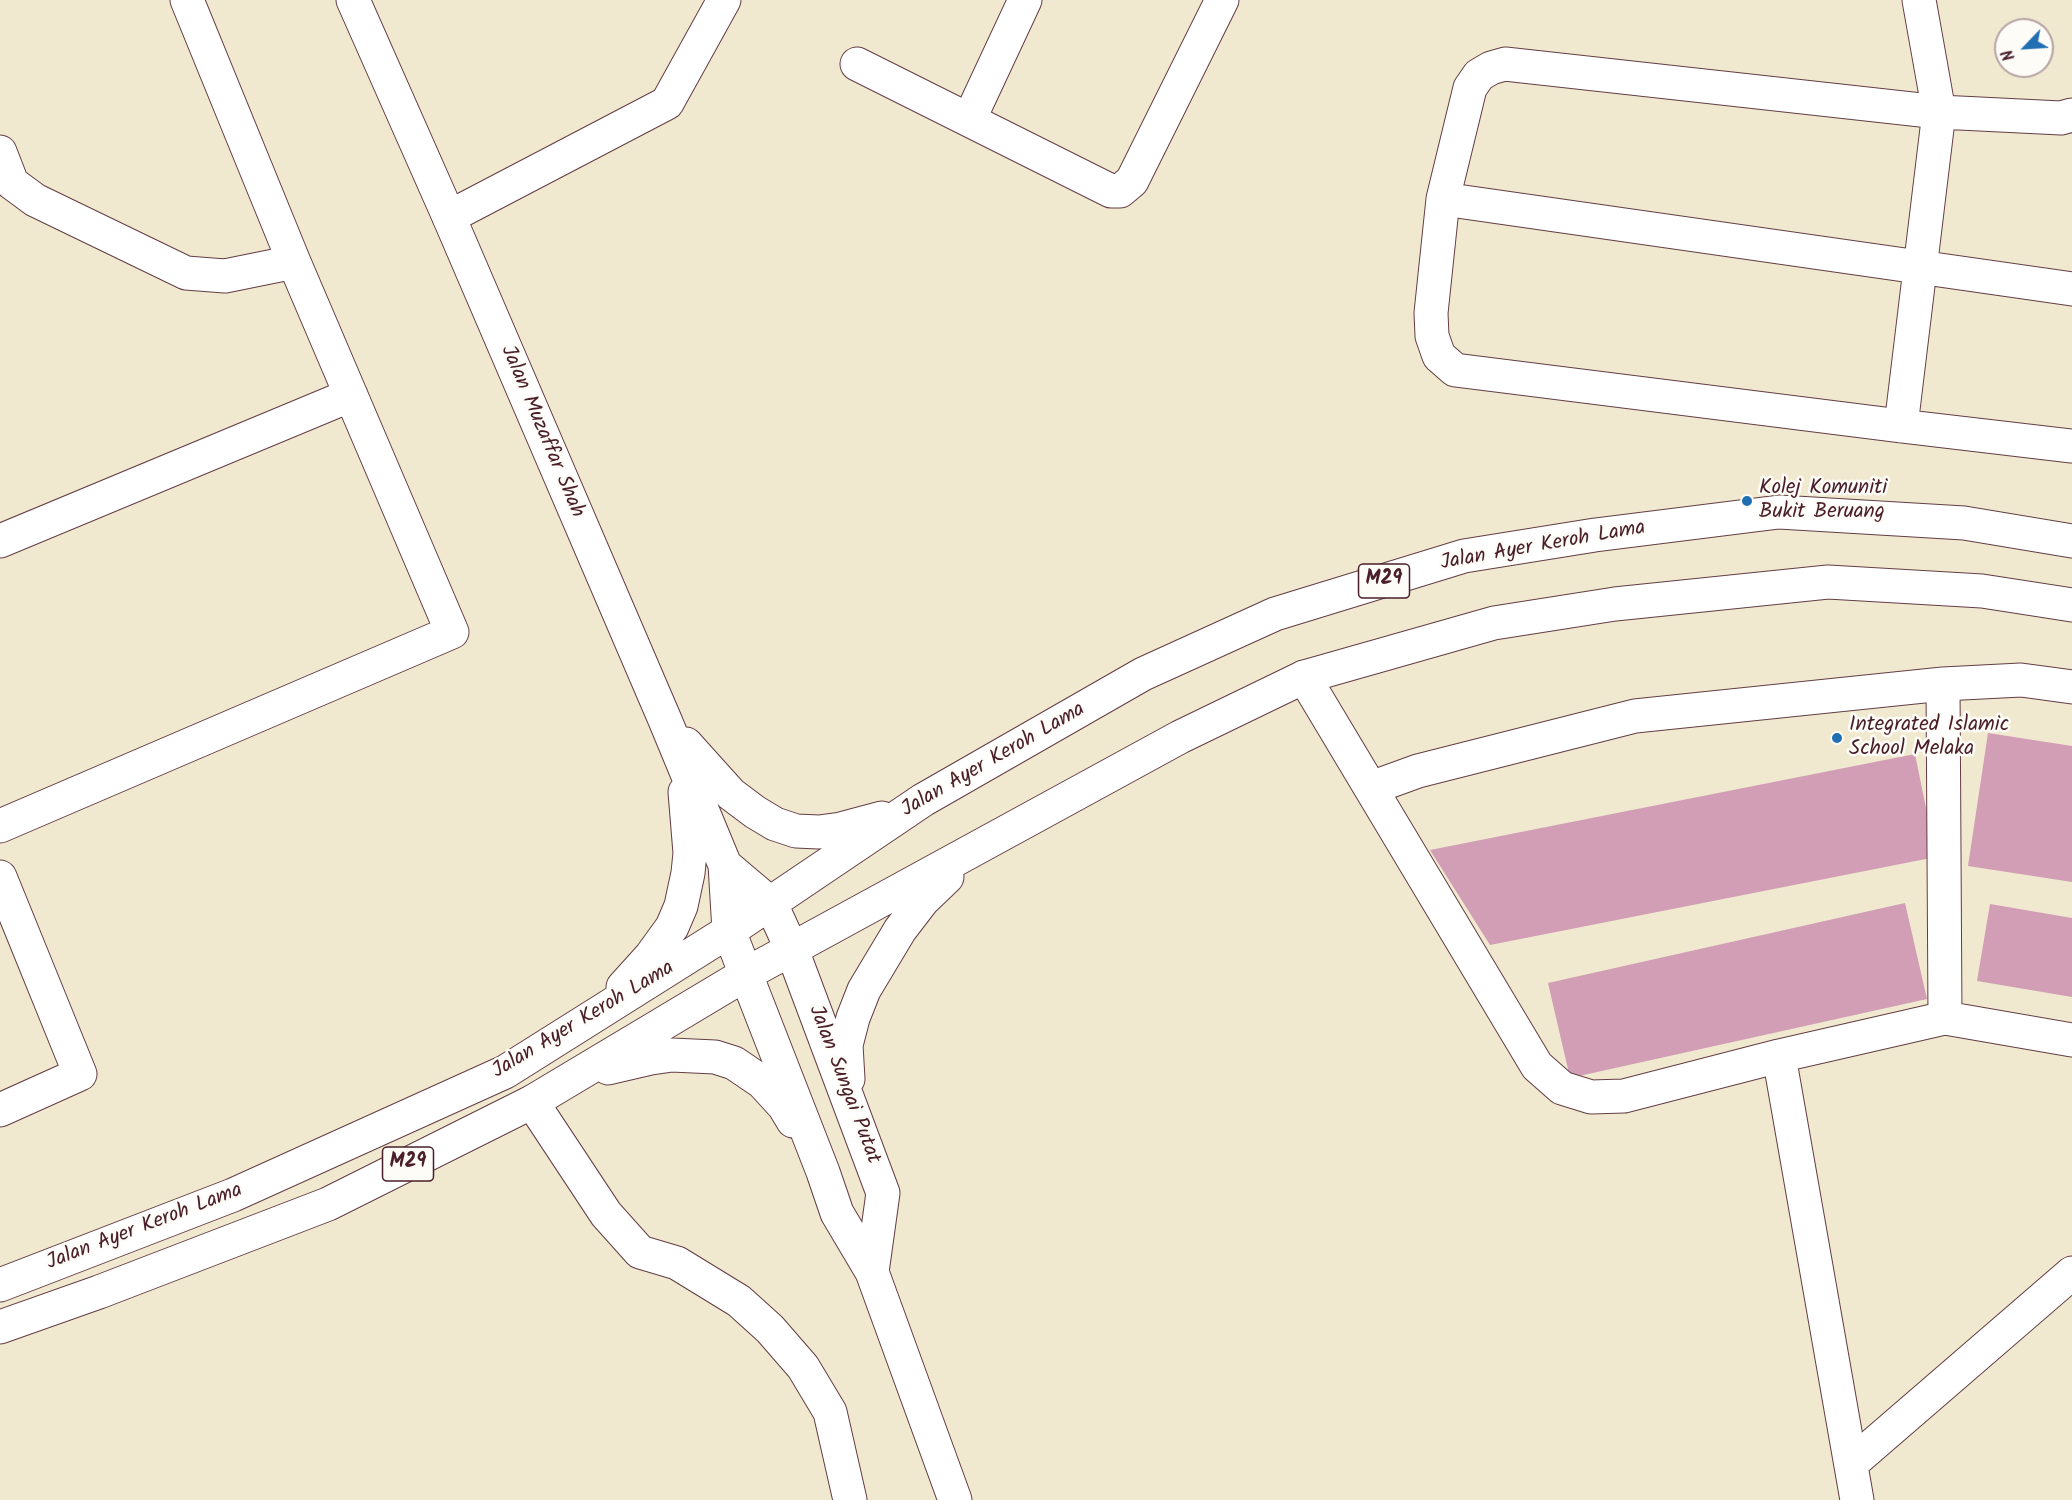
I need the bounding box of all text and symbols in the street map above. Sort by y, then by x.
north arrow [1994,18,2054,78]
text: N [1996,45,2023,65]
street label: Jalan Muzaffar Shah [493,342,589,522]
place label: Kolej Komuniti Bukit Beruang [1759,476,1887,526]
marker: Kolej Komuniti Bukit Beruang [1740,494,1754,508]
street label: Jalan Ayer Keroh Lama [1439,517,1647,577]
road number: M29 [1358,564,1410,598]
street label: Jalan Ayer Keroh Lama [898,698,1090,824]
place label: Integrated Islamic School Melaka [1849,713,2009,763]
marker: Integrated Islamic School Melaka [1830,731,1844,745]
street label: Jalan Ayer Keroh Lama [489,957,679,1085]
street label: Jalan Sungai Putat [801,1002,885,1168]
road number: M29 [382,1147,434,1181]
street label: Jalan Ayer Keroh Lama [44,1179,246,1277]

